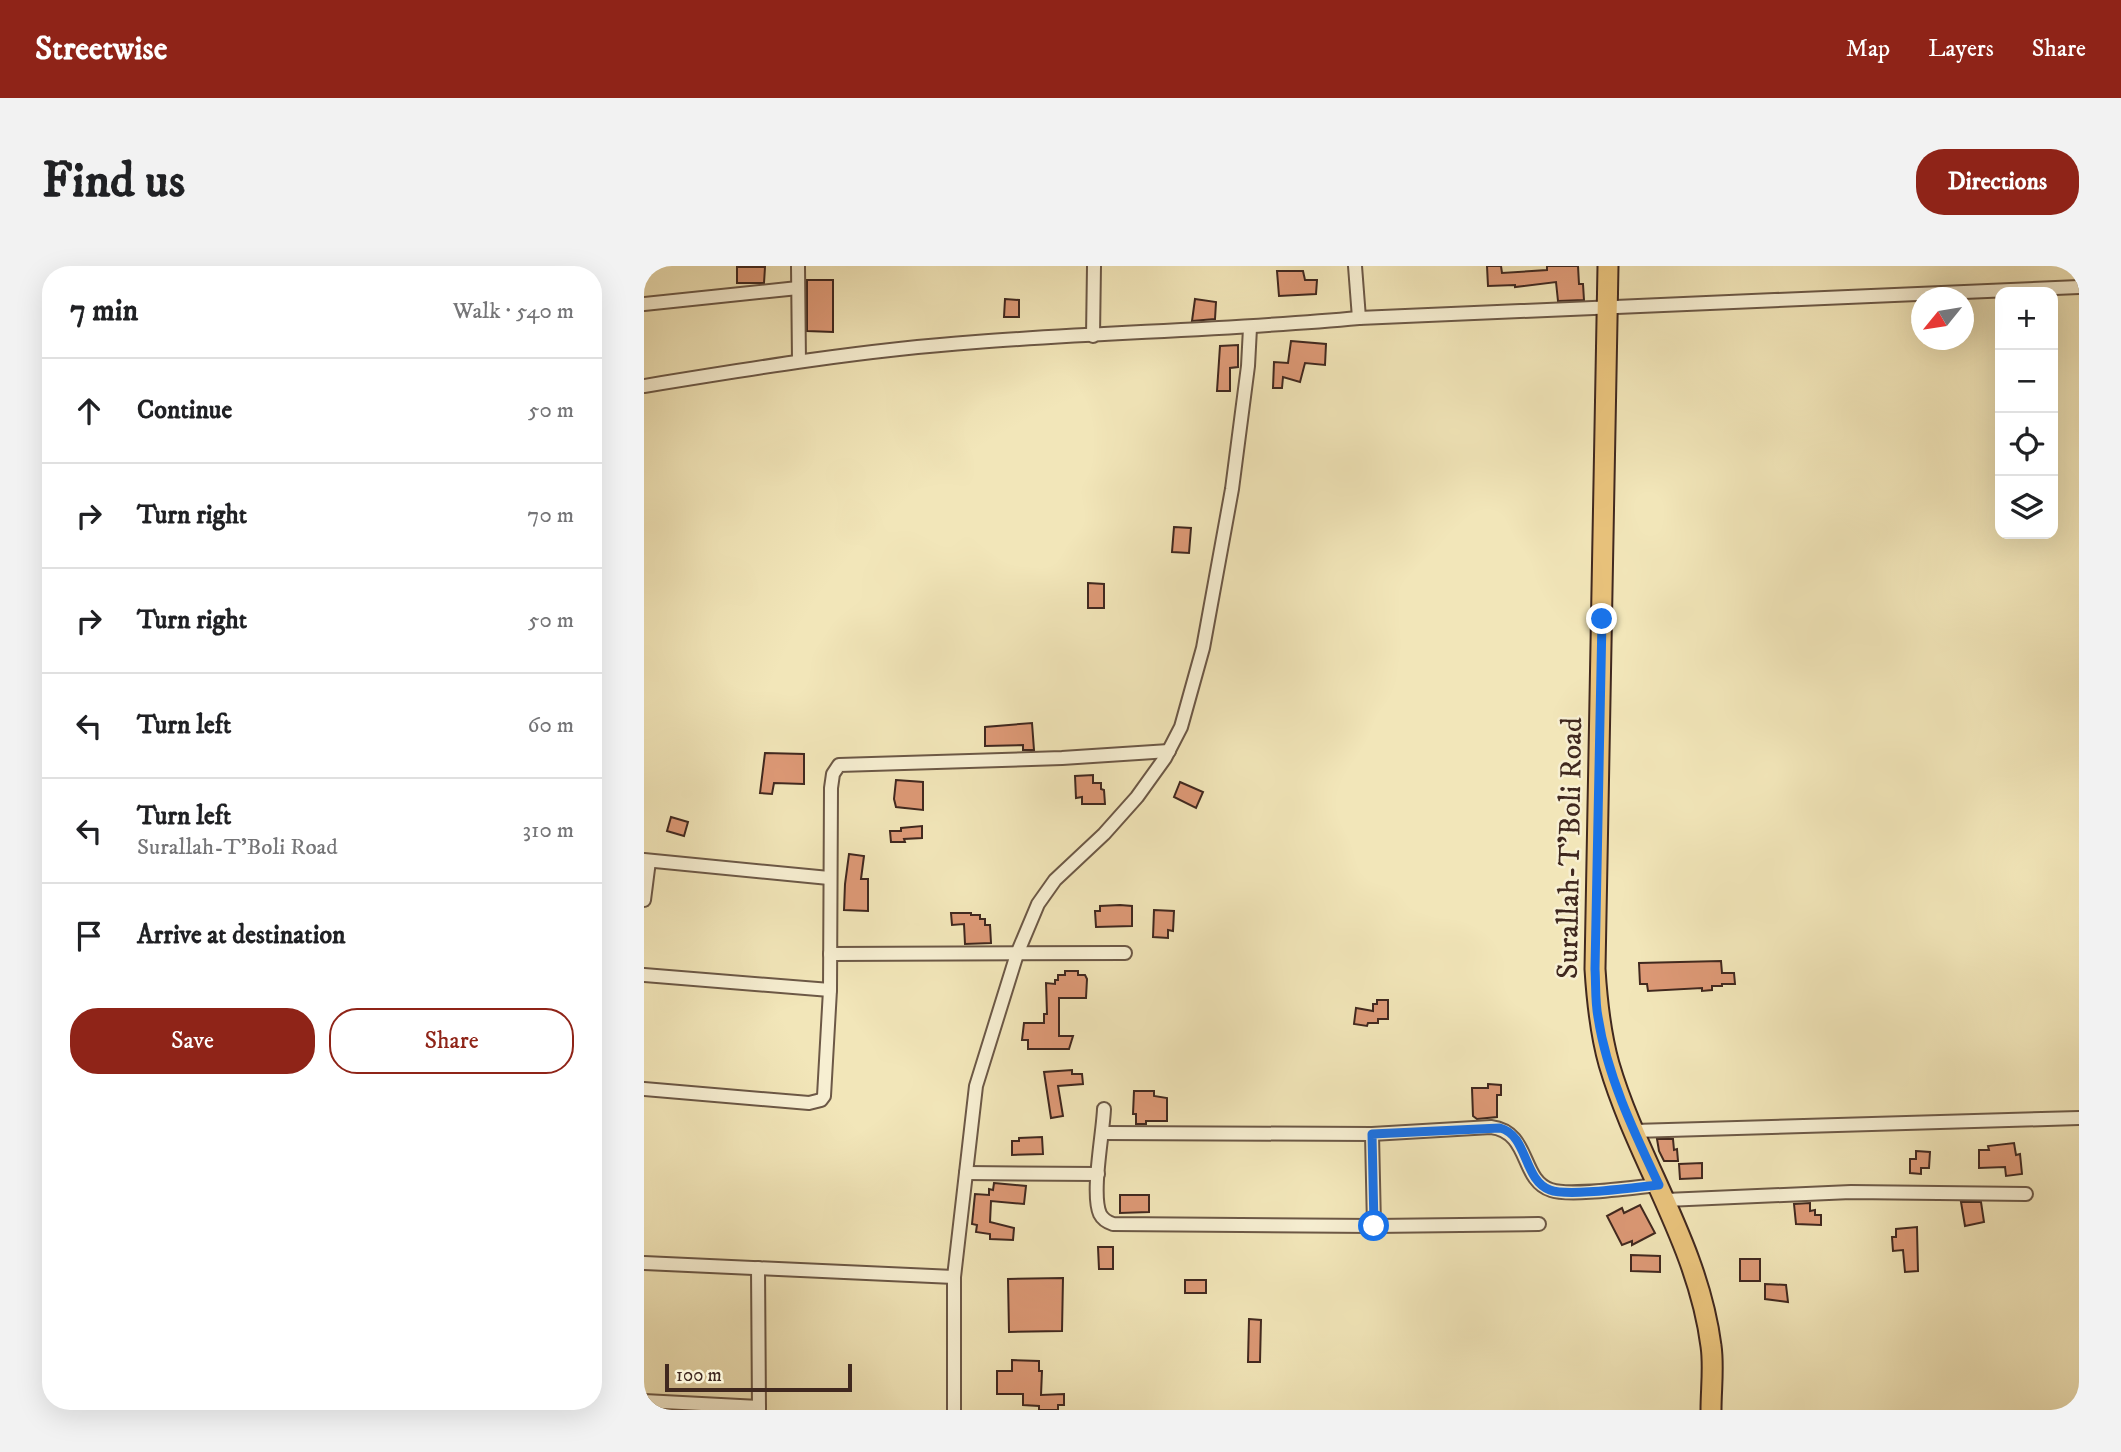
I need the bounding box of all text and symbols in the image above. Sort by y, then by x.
text: Streetwise [35,29,167,70]
text: Map [1846,34,1890,64]
text: Layers [1928,34,1994,64]
text: Share [2032,34,2086,64]
button: Directions [1916,149,2079,215]
text: Find us [42,151,185,213]
north arrow [1911,287,1974,350]
map controls [1995,287,2058,539]
button: + [1995,287,2058,350]
text: 7 min [70,293,138,330]
text: Walk · 540 m [453,297,574,326]
button: − [1995,350,2058,413]
icon: ahead [70,392,108,430]
text: Continue [137,394,232,427]
text: 50 m [528,396,574,425]
button: locate [1995,413,2058,476]
button: layers [1995,476,2058,539]
icon: right [70,497,108,535]
text: Turn right [137,499,247,532]
text: 70 m [527,501,574,530]
icon: right [70,602,108,640]
route end [1586,603,1617,634]
text: Turn right [137,604,247,637]
text: 50 m [528,606,574,635]
icon: left [70,707,108,745]
text: Turn left [137,709,231,742]
text: 60 m [527,711,574,740]
street label: Surallah-T'Boli Road [1550,717,1591,979]
text: Turn left [137,800,231,833]
icon: left [70,812,108,850]
text: 310 m [522,816,574,845]
text: Surallah-T'Boli Road [137,833,338,862]
icon: arrive [70,917,108,955]
text: Arrive at destination [137,919,346,952]
button: Save [70,1008,315,1074]
button: Share [329,1008,574,1074]
route start [1358,1210,1389,1241]
scale bar [665,1361,852,1393]
text: 100 m [676,1364,722,1387]

